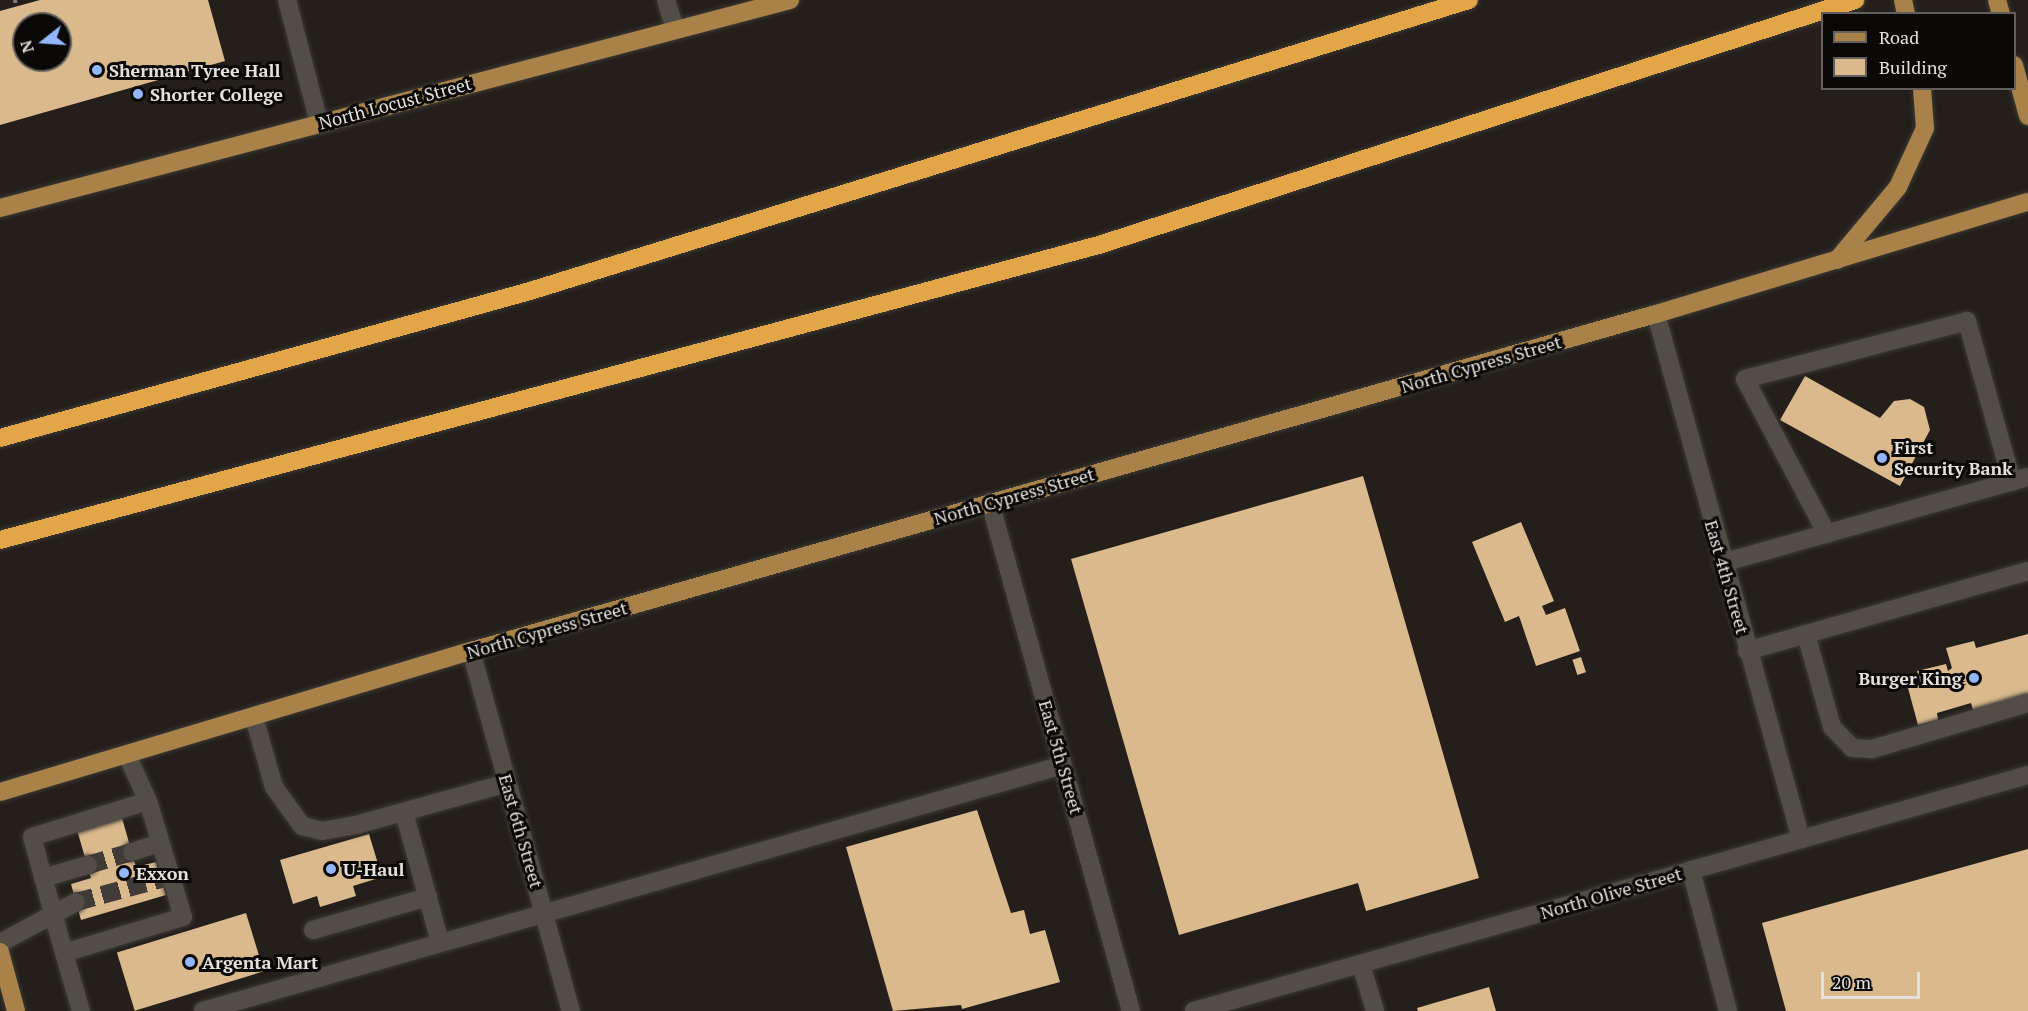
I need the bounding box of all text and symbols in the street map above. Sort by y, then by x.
north arrow [12,12,72,72]
legend [1821,12,2016,90]
text: Road [1879,25,1919,49]
text: N [14,38,39,56]
text: Building [1879,55,1947,79]
place label: Sherman Tyree Hall [109,59,280,81]
marker: Sherman Tyree Hall [90,63,104,77]
street label: North Locust Street [316,72,474,134]
place label: Shorter College [150,83,283,105]
marker: Shorter College [131,87,145,101]
street label: North Cypress Street [1398,331,1564,397]
place label: First Security Bank [1894,437,2013,480]
marker: First Security Bank [1875,451,1889,465]
street label: North Cypress Street [931,463,1097,529]
street label: East 4th Street [1700,517,1754,637]
street label: North Cypress Street [464,597,630,663]
place label: Burger King [1858,667,1962,689]
marker: Burger King [1967,671,1981,685]
street label: East 5th Street [1034,697,1088,817]
street label: East 6th Street [494,771,548,891]
place label: U-Haul [343,858,404,880]
place label: Exxon [136,862,189,884]
marker: U-Haul [324,862,338,876]
street label: North Olive Street [1538,862,1684,924]
marker: Exxon [117,866,131,880]
place label: Argenta Mart [202,951,318,973]
marker: Argenta Mart [183,955,197,969]
scale bar [1824,960,1923,998]
text: 20 m [1832,970,1871,994]

